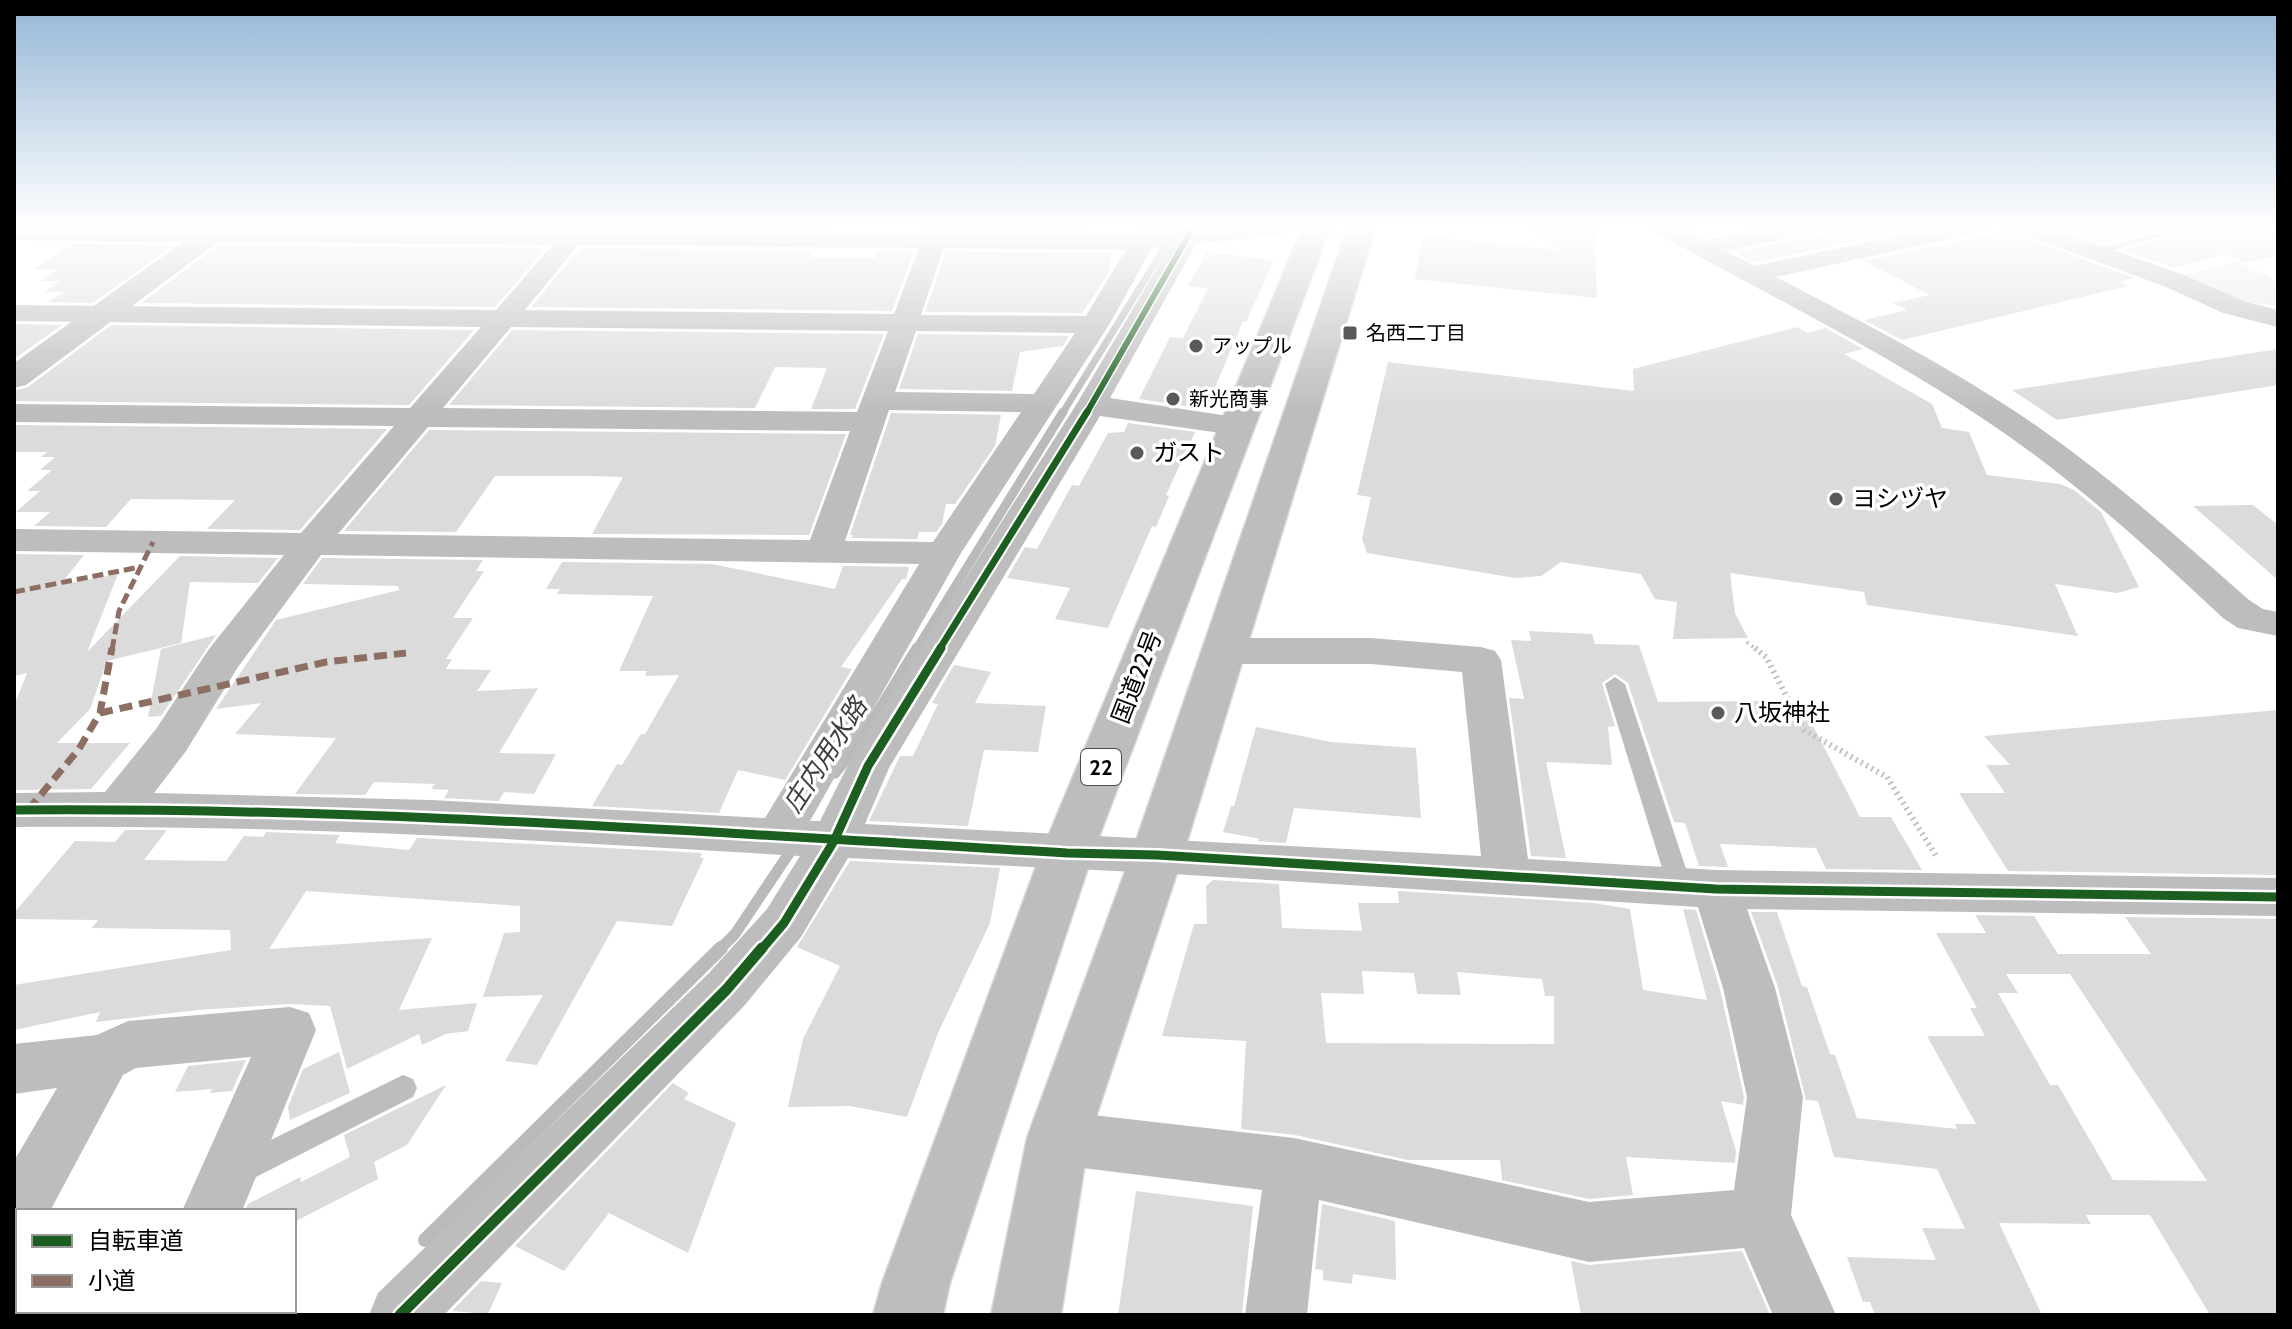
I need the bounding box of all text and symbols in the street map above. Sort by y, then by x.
place label: 名西二丁目 [1366,321,1466,345]
marker: 名西二丁目 [1341,324,1359,342]
place label: アップル [1212,334,1292,358]
marker: アップル [1187,337,1205,355]
place label: 新光商事 [1189,387,1269,411]
marker: 新光商事 [1164,390,1182,408]
place label: ガスト [1153,438,1225,467]
marker: ガスト [1128,444,1146,462]
place label: ヨシヅヤ [1852,484,1948,513]
marker: ヨシヅヤ [1827,490,1845,508]
street label: 国道22号 [1106,626,1167,727]
water label: 庄内用水路 [776,690,875,818]
place label: 八坂神社 [1734,698,1830,727]
marker: 八坂神社 [1709,704,1727,722]
road number: 22 [1081,749,1121,785]
legend [16,1209,296,1313]
text: 自転車道 [88,1226,184,1255]
text: 小道 [88,1266,136,1295]

